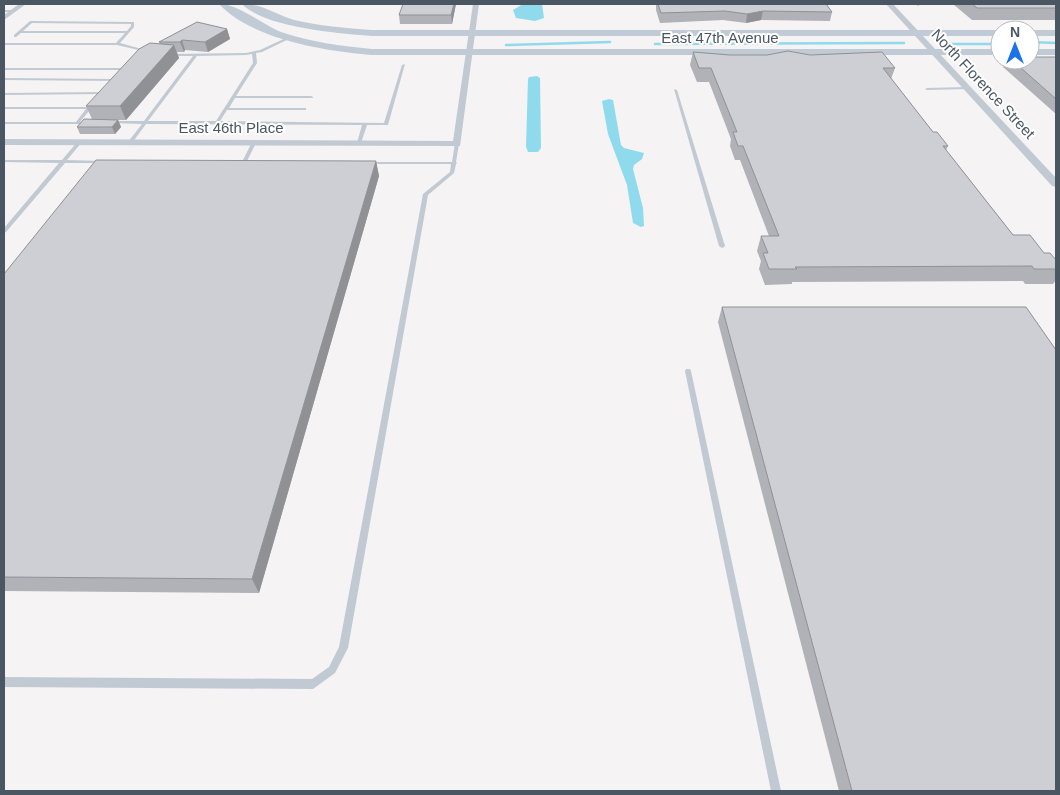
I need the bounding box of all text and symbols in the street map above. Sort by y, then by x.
north arrow [990,20,1040,70]
street label: North Florence Street [928,25,1038,143]
street label: East 47th Avenue [661,29,779,46]
street label: East 46th Place [178,119,284,136]

